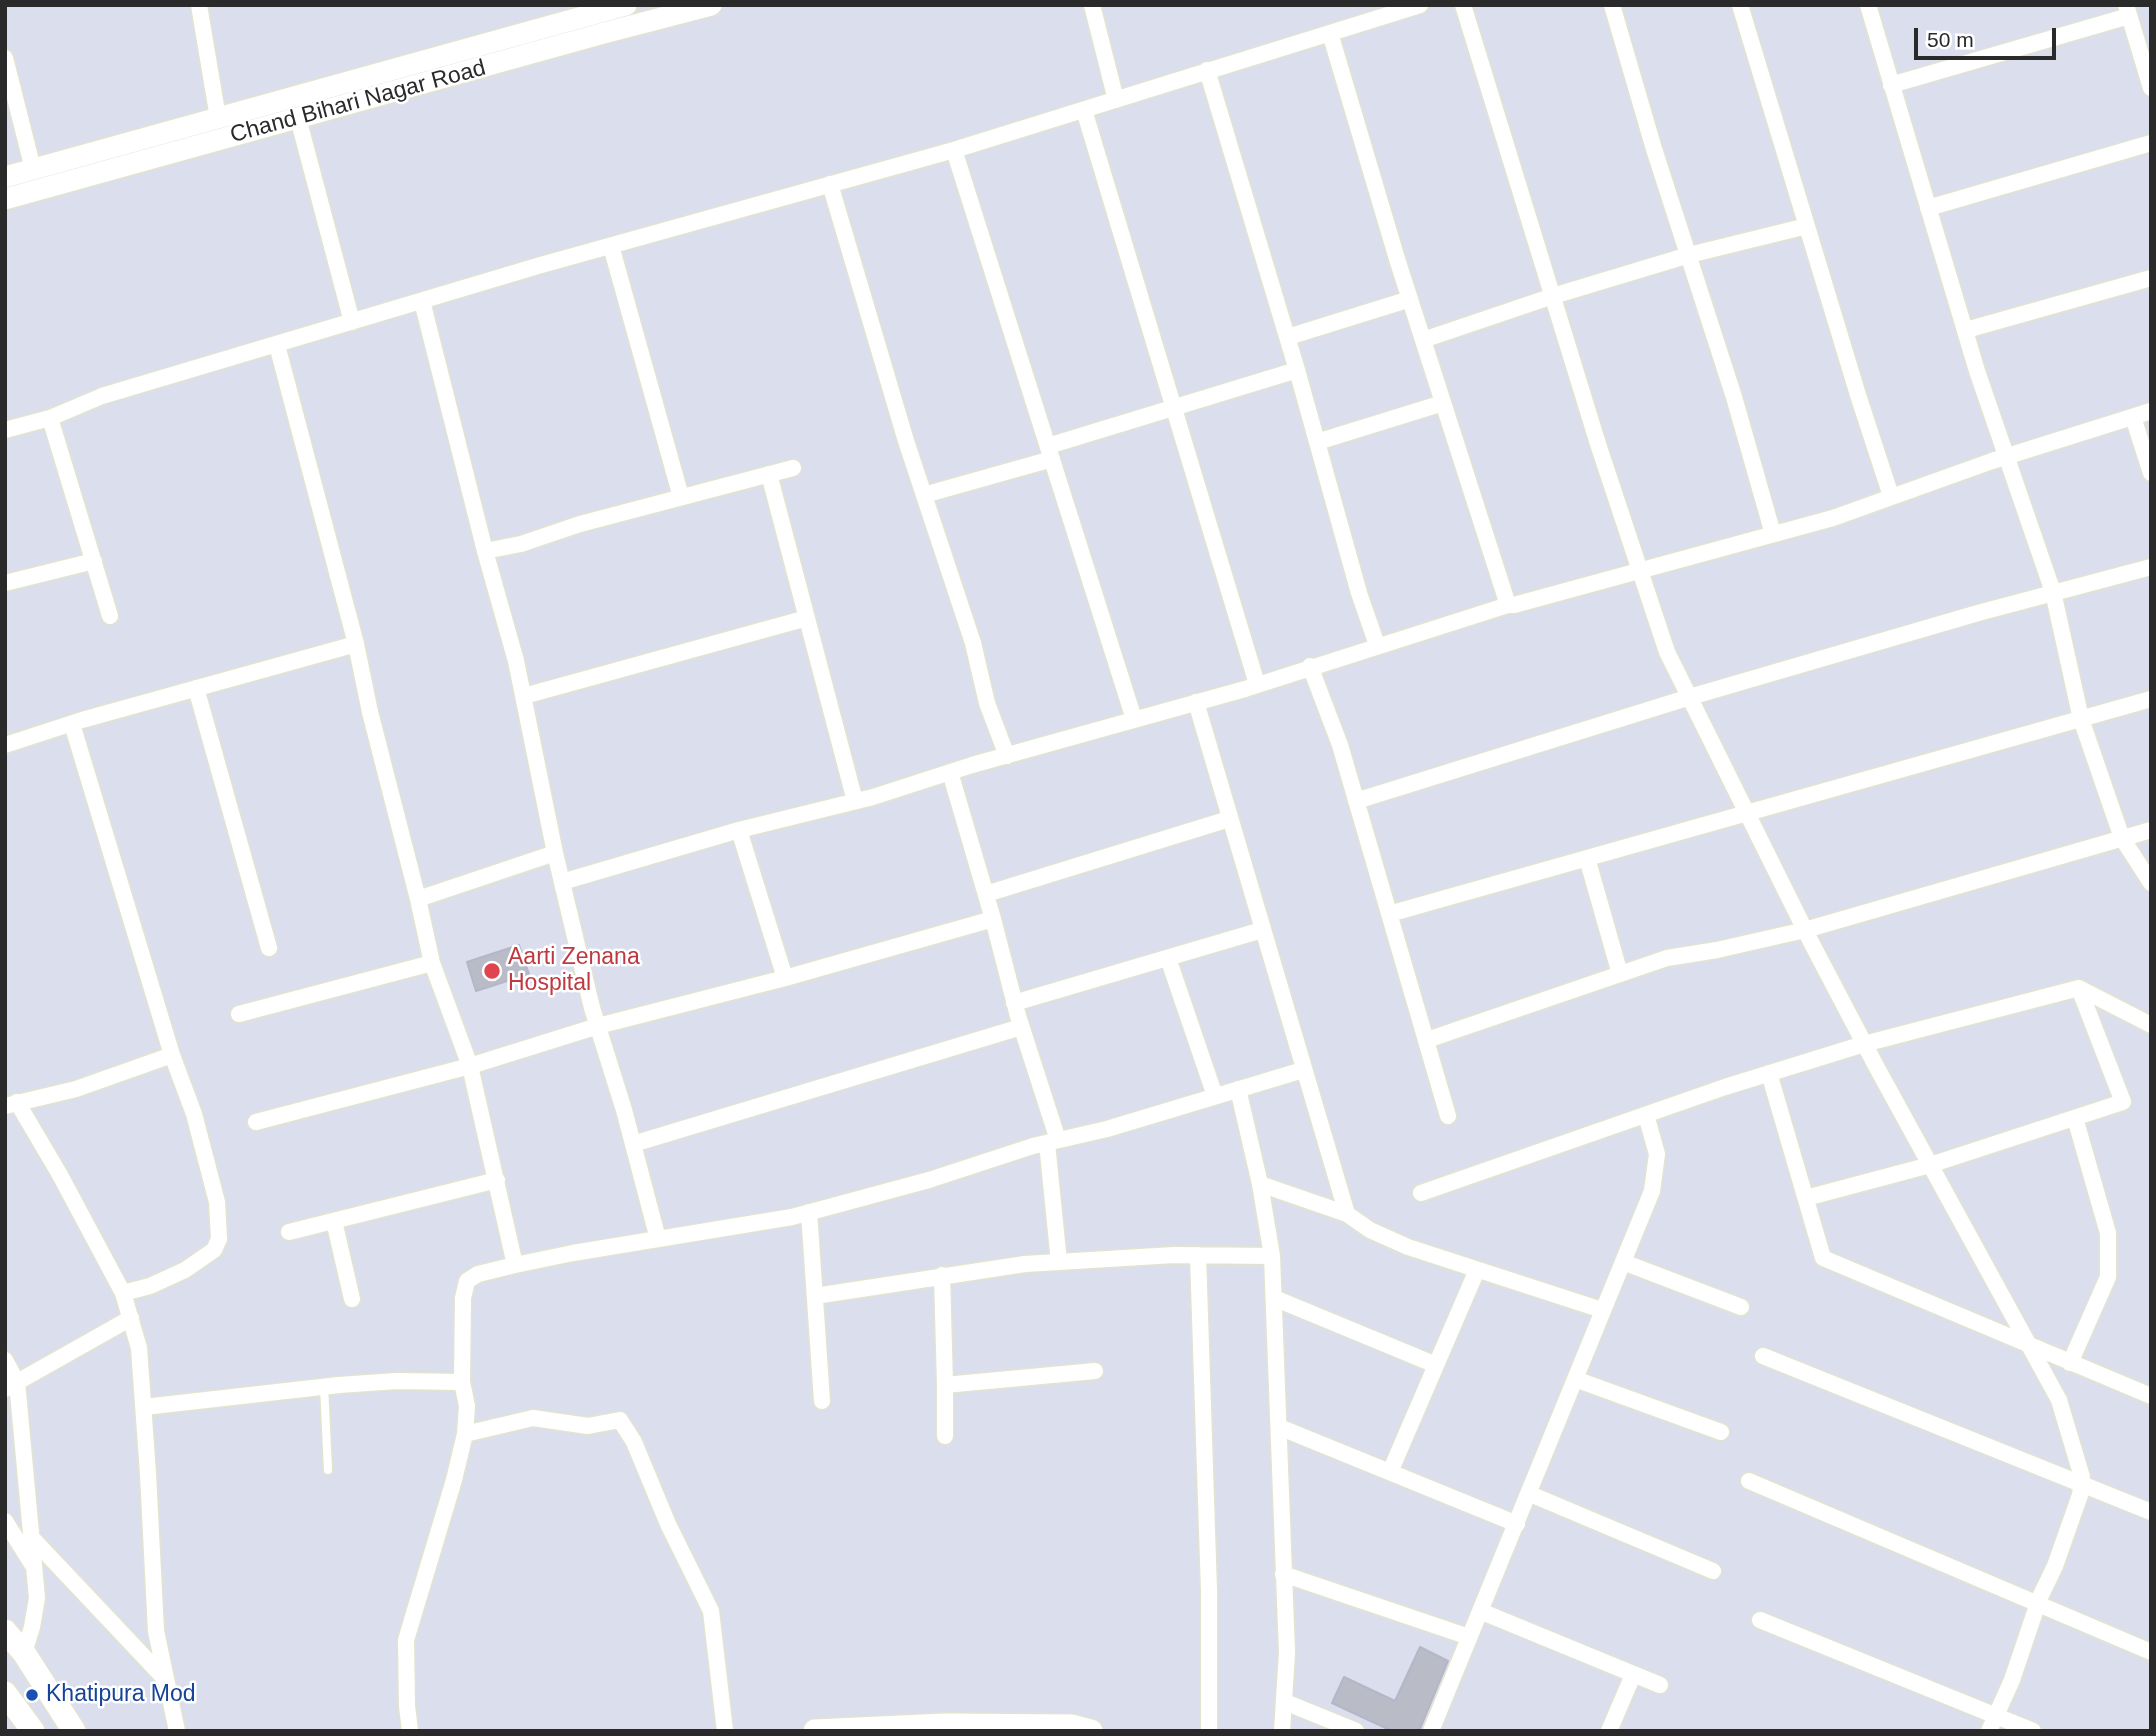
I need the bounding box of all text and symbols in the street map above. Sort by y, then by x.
scale bar [1918,14,2060,58]
text: 50 m [1927,28,1974,51]
street label: Chand Bihari Nagar Road [227,55,489,149]
place label: Aarti Zenana Hospital [508,944,640,998]
marker: Aarti Zenana Hospital [482,961,502,981]
place label: Khatipura Mod [46,1681,196,1709]
marker: Khatipura Mod [24,1687,40,1703]

